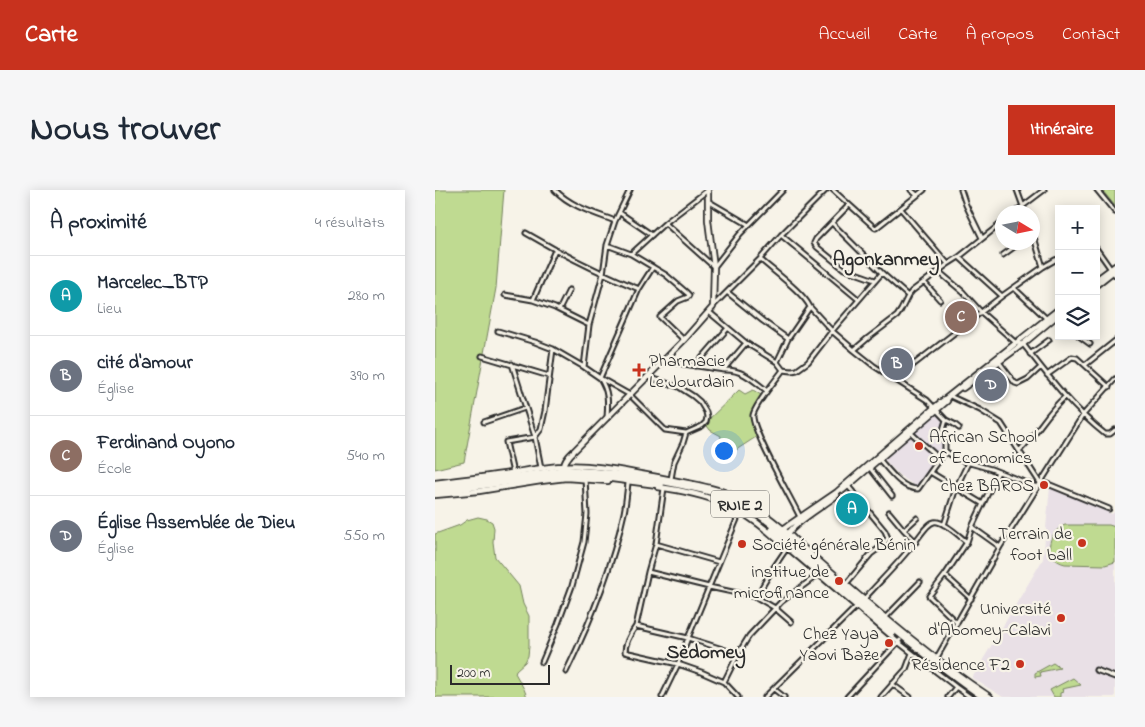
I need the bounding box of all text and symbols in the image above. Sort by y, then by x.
text: Carte [25,18,77,53]
text: Accueil [818,22,870,48]
text: Carte [898,22,937,48]
text: À propos [965,22,1034,48]
text: Contact [1062,22,1120,48]
text: Nous trouver [30,105,220,156]
button: Itinéraire [1008,105,1115,155]
north arrow [995,205,1040,250]
map controls [1055,205,1100,340]
button: + [1055,205,1100,250]
text: À proximité [50,208,147,238]
text: 4 résultats [315,211,385,235]
district label: Agonkanmey [833,246,939,276]
button: − [1055,250,1100,295]
text: Marcelec_BTP [97,270,208,297]
text: A [61,284,71,308]
text: 280 m [348,284,385,308]
button: layers [1055,295,1100,340]
text: Lieu [97,297,122,321]
pin: C [945,298,977,336]
pin: B [881,345,913,383]
place label: Pharmacie Le Jourdain [649,349,734,396]
text: cité d'amour [97,350,193,377]
text: B [61,364,71,388]
text: 390 m [350,364,385,388]
marker: Pharmacie Le Jourdain [633,364,645,376]
pin: D [975,366,1007,404]
text: Église [97,377,134,401]
place label: African School of Economics [929,425,1037,472]
text: Ferdinand Oyono [97,430,235,457]
your location [711,438,737,464]
marker: African School of Economics [913,440,925,452]
text: C [62,444,70,468]
text: 540 m [346,444,385,468]
text: École [97,457,132,481]
place label: chez BAROS [941,474,1034,500]
marker: chez BAROS [1038,479,1050,491]
road number: RNIE 2 [711,490,769,518]
pin: A [836,490,868,528]
text: Église Assemblée de Dieu [97,510,295,537]
place label: Terrain de foot ball [998,522,1073,569]
text: D [60,524,72,548]
text: 550 m [343,524,385,548]
place label: Société générale Bénin [752,533,916,560]
text: Église [97,537,134,561]
marker: Terrain de foot ball [1076,537,1088,549]
marker: Société générale Bénin [736,538,748,550]
place label: institue de microfinance [734,560,830,607]
marker: institue de microfinance [833,575,845,587]
place label: Université d'Abomey-Calavi [928,597,1052,644]
marker: Université d'Abomey-Calavi [1055,612,1067,624]
place label: Chez Yaya Yaovi Baze [800,622,880,669]
marker: Chez Yaya Yaovi Baze [883,637,895,649]
district label: Sèdomey [666,639,746,669]
place label: Résidence F2 [911,653,1010,679]
marker: Résidence F2 [1014,658,1026,670]
scale bar [450,662,550,685]
text: 200 m [457,663,490,684]

